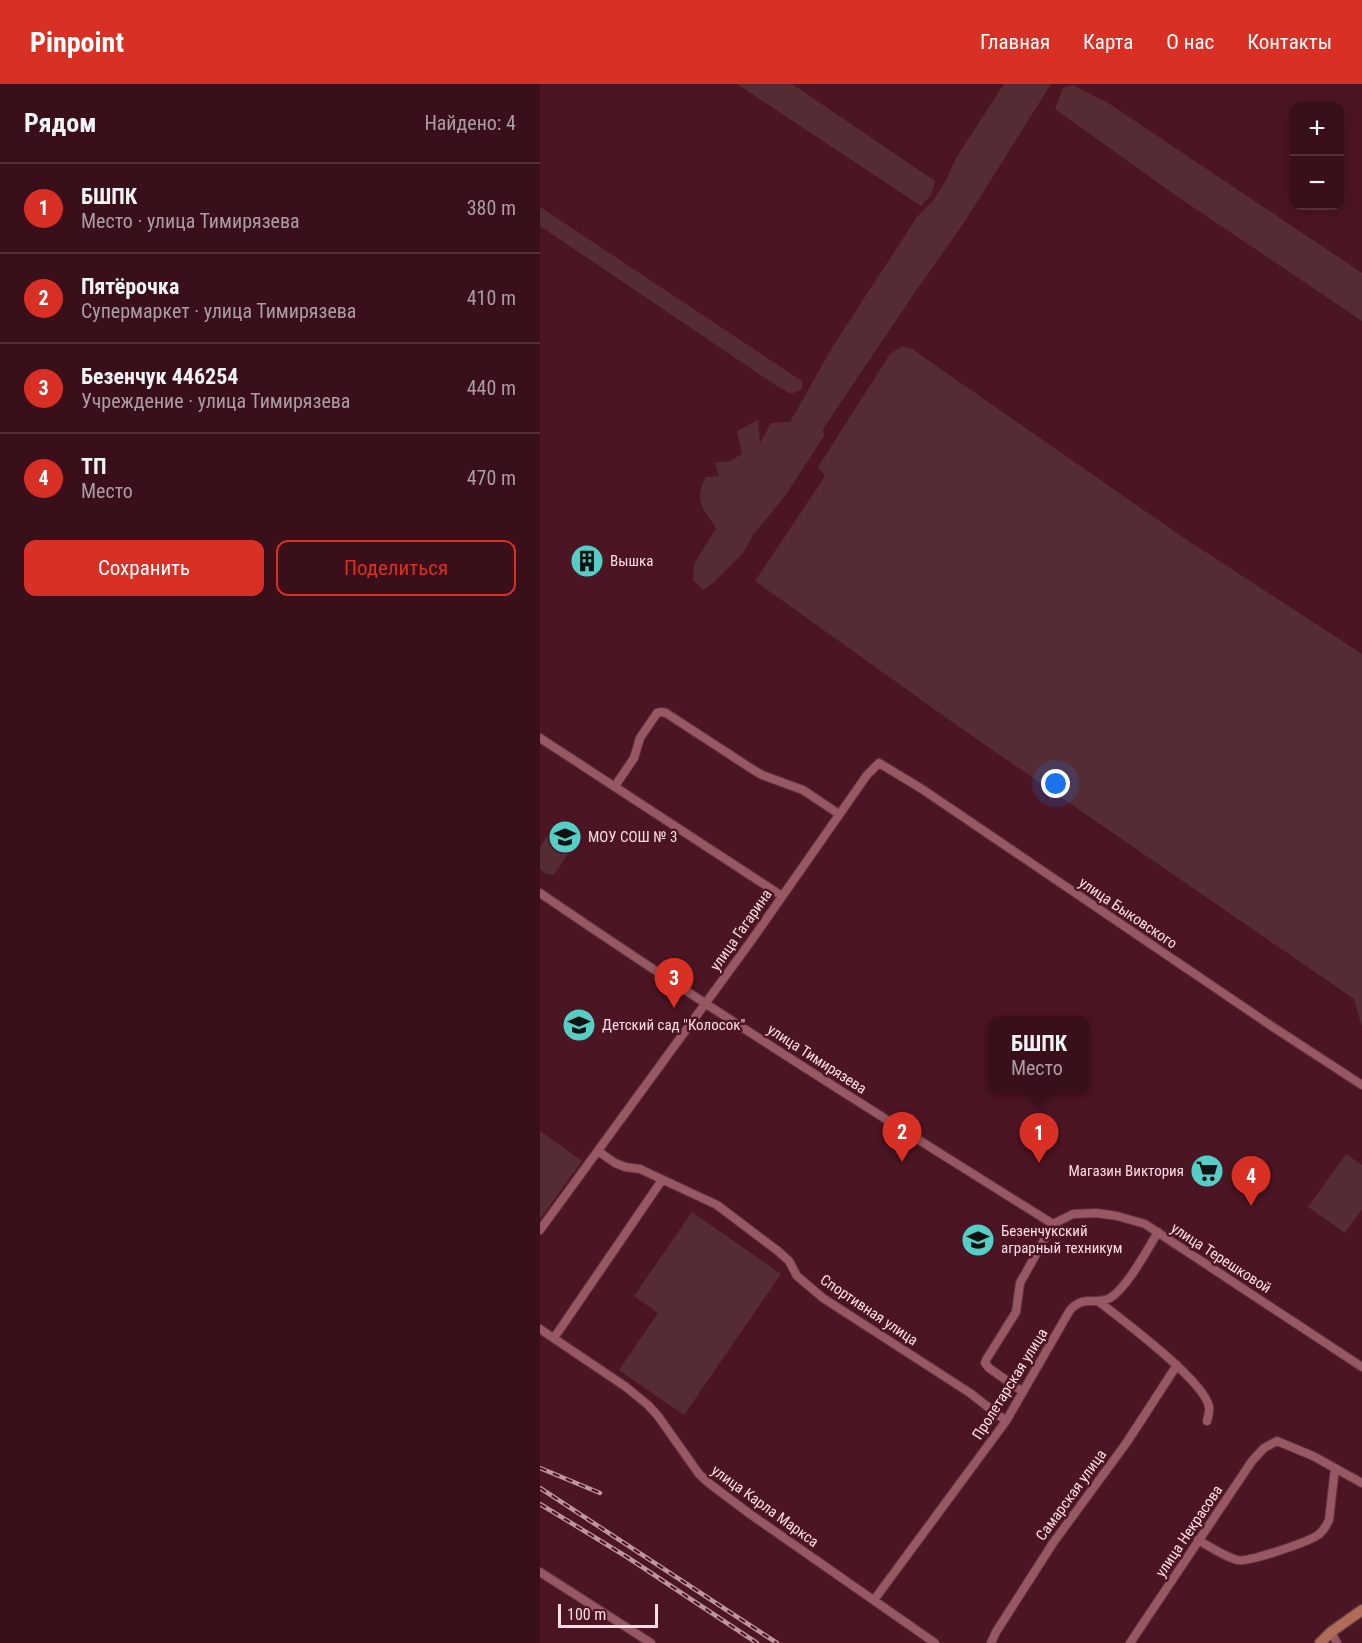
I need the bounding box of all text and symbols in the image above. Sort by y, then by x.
text: Pinpoint [30,26,124,59]
text: Главная [980,30,1050,54]
text: Карта [1083,30,1133,54]
text: О нас [1166,30,1214,54]
text: Контакты [1247,30,1332,54]
map controls [1290,102,1344,210]
button: + [1290,102,1344,156]
text: Рядом [24,108,96,138]
text: Найдено: 4 [424,111,516,135]
button: − [1290,156,1344,210]
text: БШПК [81,184,137,209]
text: 1 [38,196,49,220]
text: 380 m [467,196,516,220]
text: Место · улица Тимирязева [81,209,300,233]
text: Пятёрочка [81,274,179,299]
text: 2 [38,286,49,310]
text: 410 m [467,286,516,310]
text: Супермаркет · улица Тимирязева [81,299,356,323]
text: Безенчук 446254 [81,364,238,389]
text: 3 [38,376,49,400]
text: 440 m [467,376,516,400]
text: Учреждение · улица Тимирязева [81,389,350,413]
text: ТП [81,454,106,479]
text: 4 [38,466,49,490]
text: 470 m [467,466,516,490]
text: Место [81,479,133,503]
button: Сохранить [24,540,264,596]
button: Поделиться [276,540,516,596]
building icon: Вышка [569,543,605,579]
place label: Вышка [610,552,653,570]
your location [1041,769,1070,798]
school or university icon: МОУ СОШ № 3 [547,819,583,855]
place label: МОУ СОШ № 3 [588,828,677,846]
street label: улица Быковского [1075,873,1181,953]
street label: улица Гагарина [706,886,776,974]
pin: 3 [654,958,694,1008]
school or university icon: Детский сад "Колосок" [561,1007,597,1043]
place label: Детский сад "Колосок" [602,1016,745,1034]
popup [988,1016,1090,1094]
street label: улица Тимирязева [764,1020,870,1098]
text: БШПК [1011,1031,1067,1056]
text: Место [1011,1056,1063,1080]
pin: 2 [882,1112,922,1162]
pin: 1 [1020,1114,1058,1163]
supermarket icon: Магазин Виктория [1189,1153,1225,1189]
pin: 4 [1232,1156,1270,1206]
place label: Магазин Виктория [1068,1162,1184,1180]
street label: улица Терешковой [1168,1219,1274,1297]
school or university icon: Безенчукский аграрный техникум [960,1222,996,1258]
place label: Безенчукский аграрный техникум [1001,1222,1122,1257]
street label: Спортивная улица [817,1271,921,1349]
street label: Пролетарская улица [968,1325,1052,1443]
street label: Самарская улица [1032,1446,1110,1544]
street label: улица Карла Маркса [708,1461,822,1551]
street label: улица Некрасова [1152,1482,1226,1580]
scale bar [558,1601,658,1628]
text: 100 m [567,1605,606,1624]

